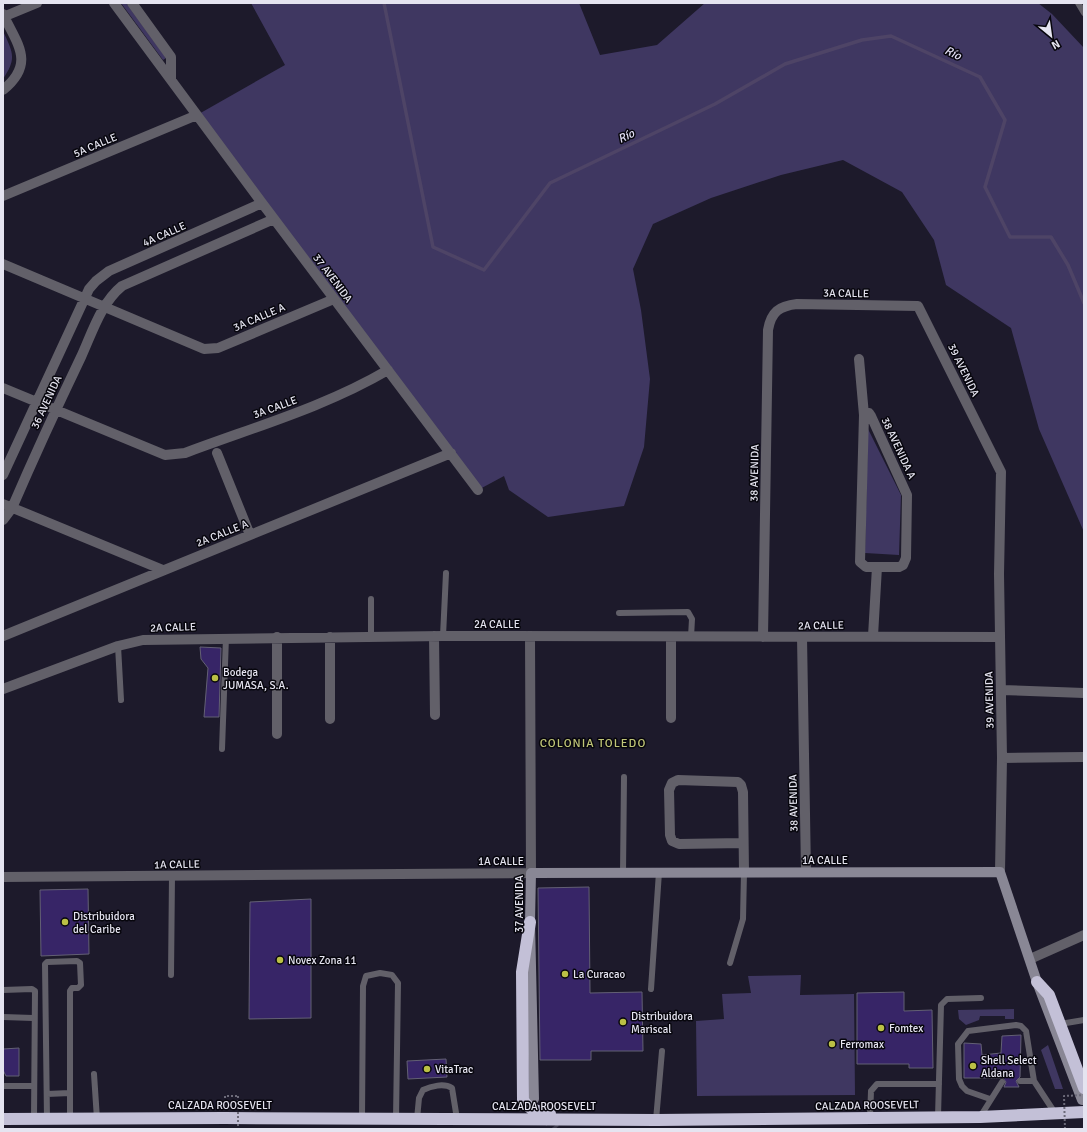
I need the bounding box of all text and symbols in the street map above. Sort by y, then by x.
north arrow [1031,16,1071,56]
text: N [1049,37,1062,52]
water label: Río [942,43,964,64]
water label: Río [615,126,638,147]
street label: 5A CALLE [72,130,119,160]
street label: 4A CALLE [141,219,188,250]
street label: 37 AVENIDA [310,251,355,305]
street label: 3A CALLE [823,287,869,300]
street label: 3A CALLE A [231,301,287,334]
street label: 39 AVENIDA [945,342,982,399]
street label: 36 AVENIDA [28,373,65,431]
street label: 3A CALLE [251,394,299,421]
street label: 38 AVENIDA A [879,415,919,481]
street label: 38 AVENIDA [747,444,762,502]
street label: 2A CALLE A [194,517,250,550]
street label: 2A CALLE [474,618,520,631]
street label: 2A CALLE [798,619,844,632]
street label: 2A CALLE [150,620,196,635]
place label: Bodega JUMASA, S.A. [223,666,289,692]
street label: 39 AVENIDA [982,671,997,729]
marker: Bodega JUMASA, S.A. [210,673,220,683]
district label: COLONIA TOLEDO [540,736,646,751]
street label: 38 AVENIDA [786,774,801,832]
street label: 1A CALLE [802,854,848,867]
street label: 1A CALLE [478,855,524,868]
street label: 1A CALLE [154,858,200,871]
street label: 37 AVENIDA [513,875,526,933]
place label: Distribuidora del Caribe [73,910,135,936]
marker: Distribuidora del Caribe [60,917,70,927]
place label: Novex Zona 11 [288,954,356,967]
marker: Novex Zona 11 [275,955,285,965]
place label: La Curacao [573,968,625,981]
marker: La Curacao [560,969,570,979]
place label: Distribuidora Mariscal [631,1010,693,1036]
marker: Distribuidora Mariscal [618,1017,628,1027]
place label: Fomtex [889,1022,923,1035]
marker: Fomtex [876,1023,886,1033]
place label: Ferromax [840,1038,884,1051]
marker: Ferromax [827,1039,837,1049]
place label: Shell Select Aldana [981,1054,1037,1080]
marker: Shell Select Aldana [968,1061,978,1071]
place label: VitaTrac [435,1063,473,1076]
marker: VitaTrac [422,1064,432,1074]
street label: CALZADA ROOSEVELT [815,1098,920,1113]
street label: CALZADA ROOSEVELT [168,1099,272,1112]
street label: CALZADA ROOSEVELT [492,1100,596,1113]

